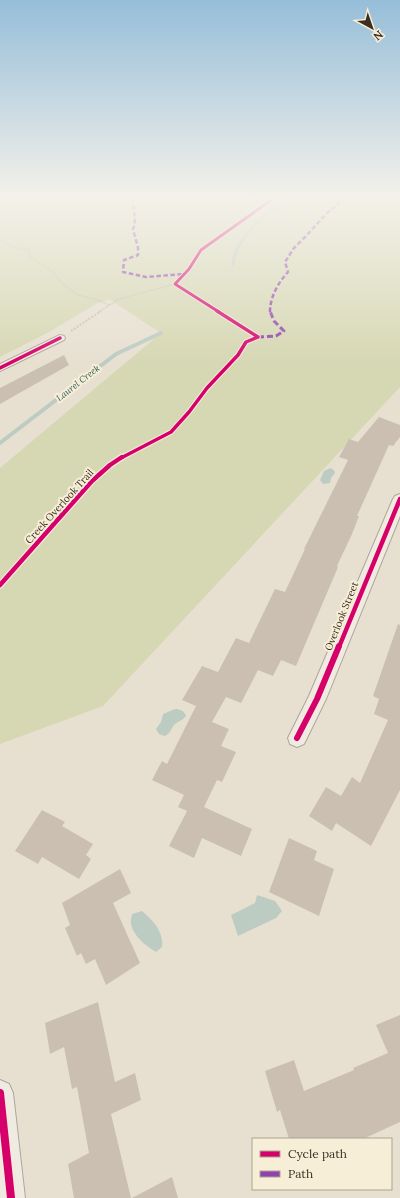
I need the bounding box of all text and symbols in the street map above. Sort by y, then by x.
north arrow [352,8,392,48]
text: N [370,28,386,44]
water label: Laurel Creek [54,362,102,403]
street label: Creek Overlook Trail [22,466,97,546]
street label: Overlook Street [322,580,361,653]
legend [252,1138,392,1190]
text: Cycle path [288,1146,347,1161]
text: Path [288,1166,313,1181]

